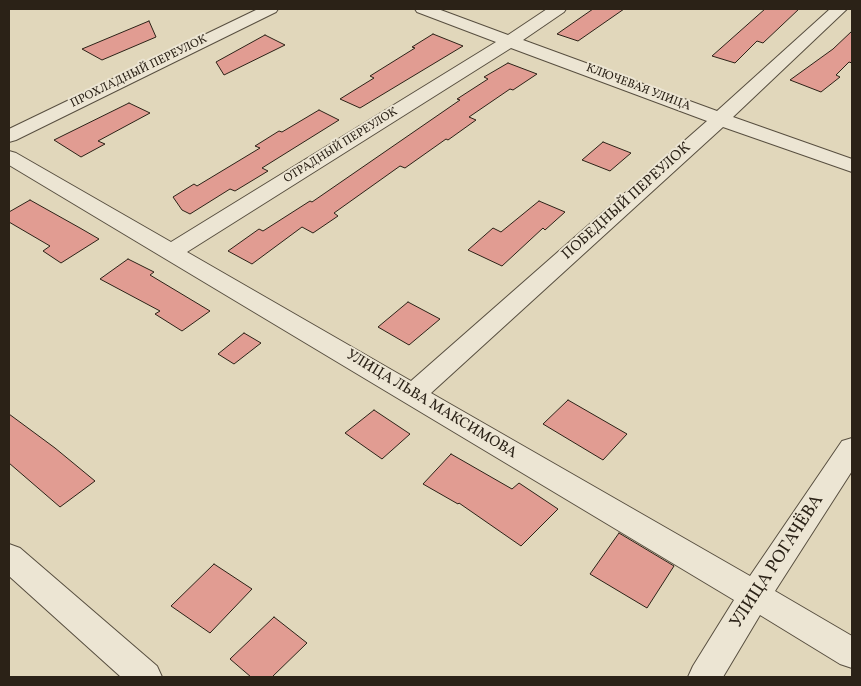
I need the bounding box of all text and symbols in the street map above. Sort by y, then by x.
street label: ПРОХЛАДНЫЙ ПЕРЕУЛОК [68,33,210,111]
street label: КЛЮЧЕВАЯ УЛИЦА [584,61,692,115]
street label: ОТРАДНЫЙ ПЕРЕУЛОК [281,105,401,187]
street label: ПОБЕДНЫЙ ПЕРЕУЛОК [559,140,695,264]
street label: УЛИЦА ЛЬВА МАКСИМОВА [342,347,520,463]
street label: УЛИЦА РОГАЧЁВА [727,491,829,633]

